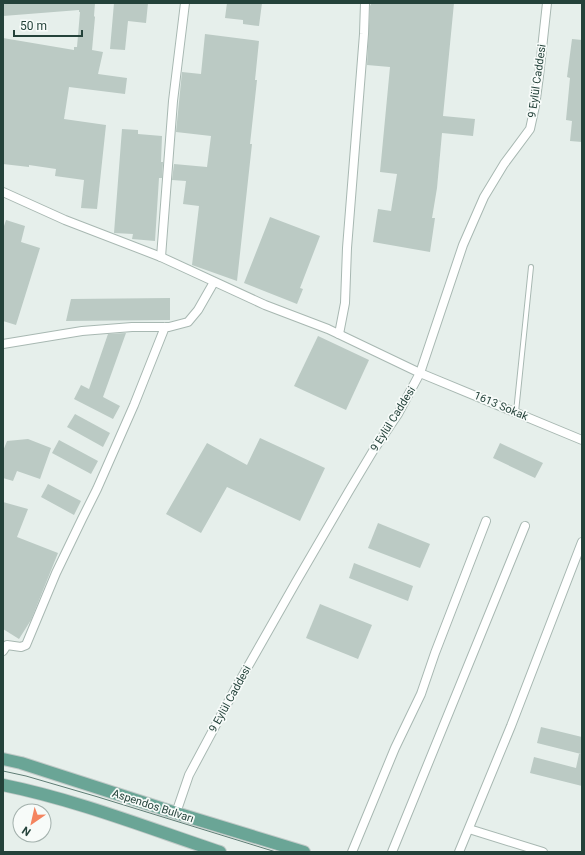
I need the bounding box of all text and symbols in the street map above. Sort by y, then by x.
scale bar [14,12,82,38]
text: 50 m [20,19,47,33]
street label: 9 Eylül Caddesi [525,43,549,119]
street label: 9 Eylül Caddesi [368,384,418,454]
street label: 1613 Sokak [472,389,530,423]
street label: 9 Eylül Caddesi [206,663,254,735]
street label: Aspendos Bulvarı [111,787,195,825]
north arrow [12,803,52,843]
text: N [20,823,34,838]

